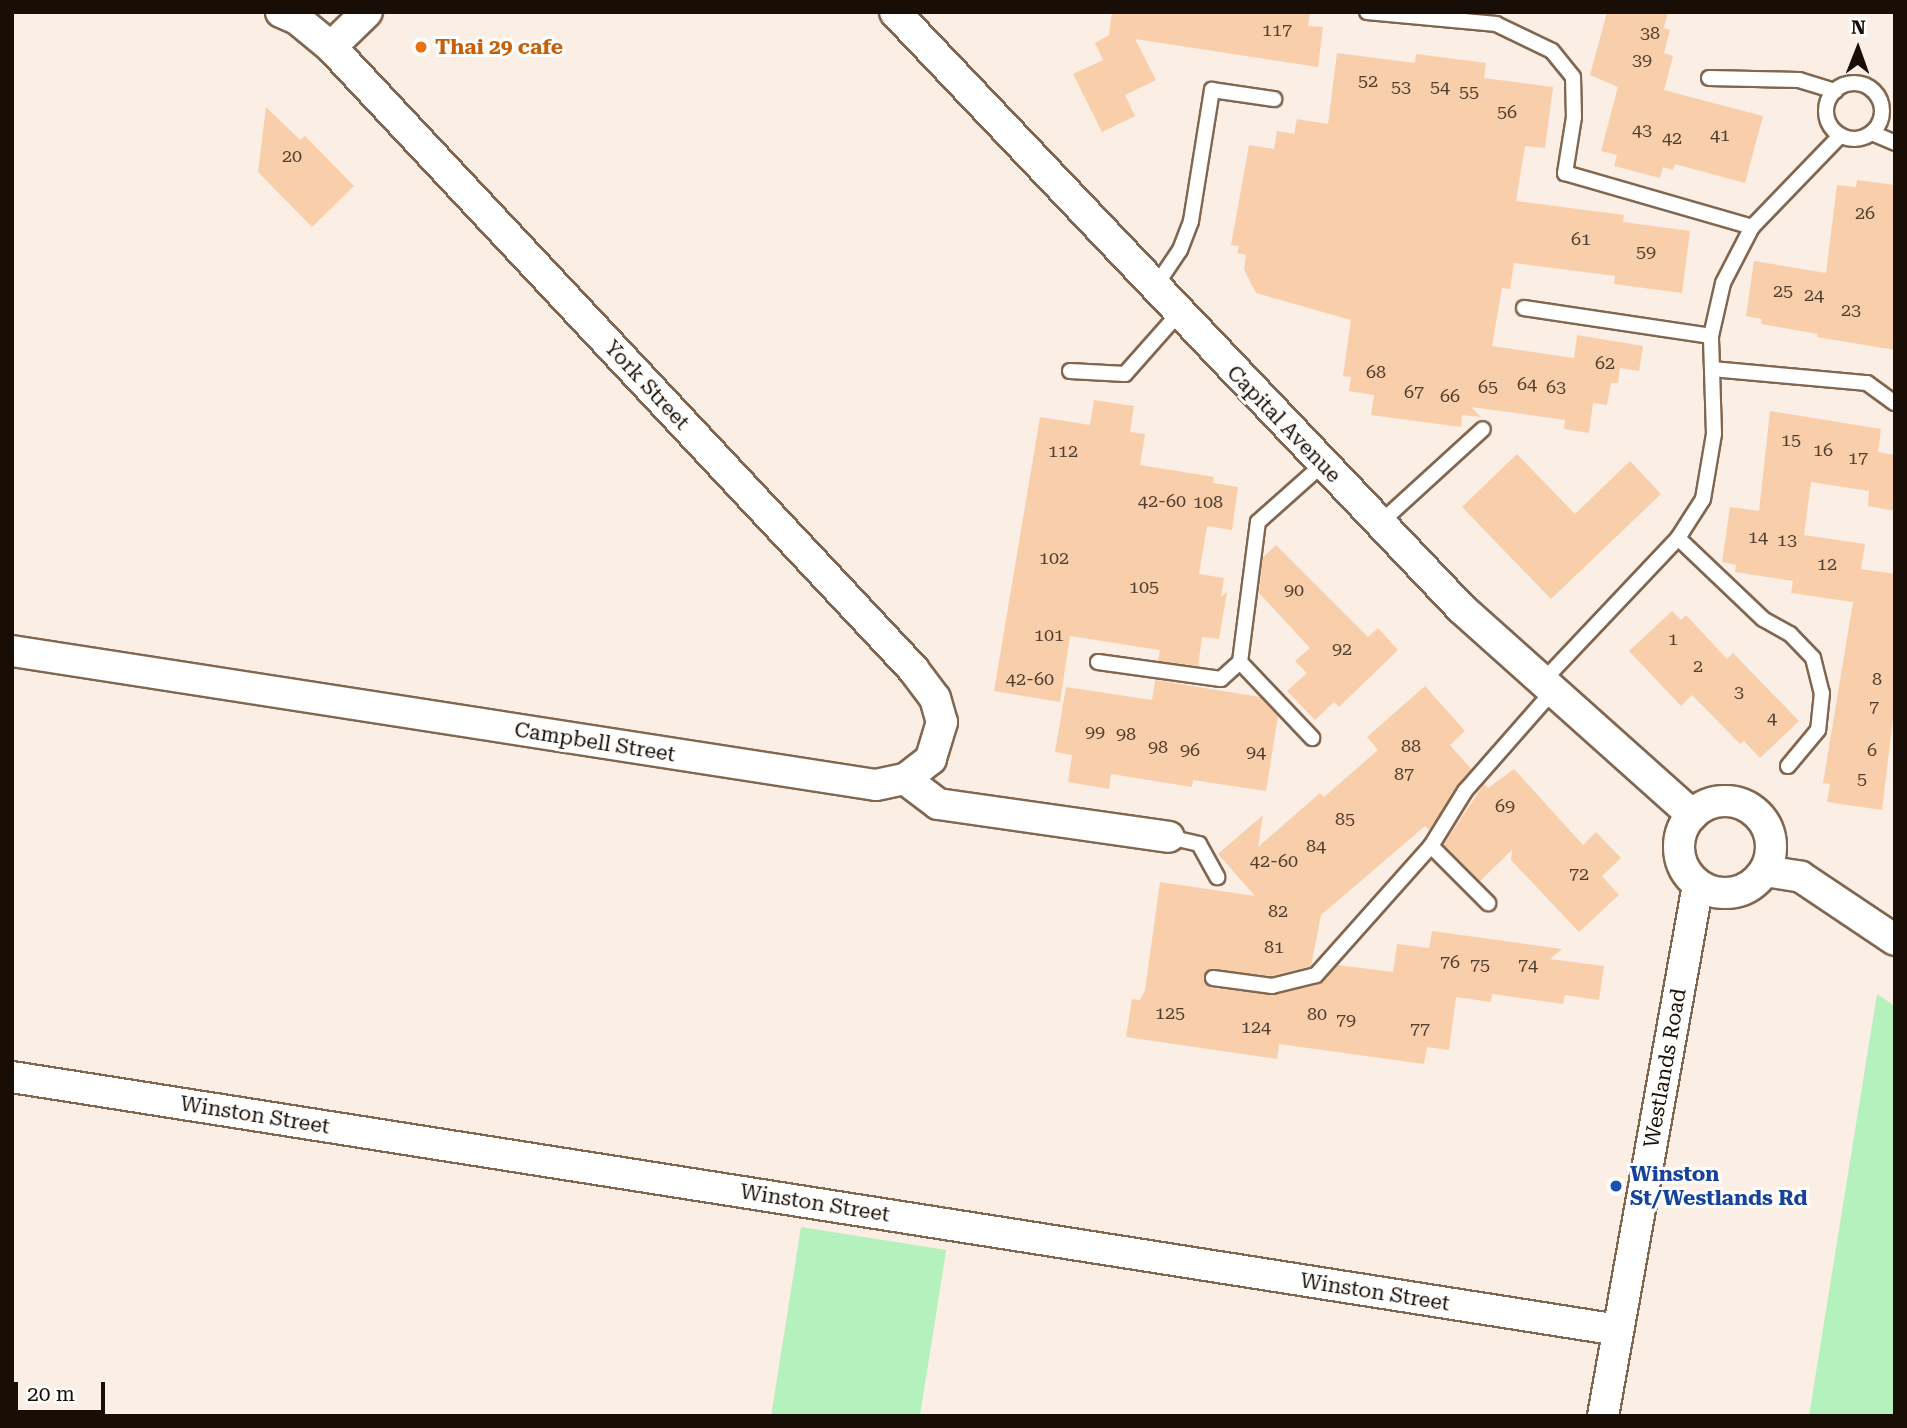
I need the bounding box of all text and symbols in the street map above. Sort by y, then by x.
north arrow [1823,14,1893,84]
text: N [1851,16,1866,39]
house number: 117 [1262,19,1292,41]
house number: 38 [1640,22,1660,44]
place label: Thai 29 cafe [435,34,563,60]
marker: Thai 29 cafe [413,39,429,55]
house number: 39 [1632,49,1652,71]
house number: 52 [1358,70,1378,92]
house number: 53 [1391,76,1411,98]
house number: 54 [1430,76,1450,98]
house number: 55 [1459,81,1479,103]
house number: 56 [1497,101,1517,123]
house number: 43 [1632,119,1652,141]
house number: 41 [1710,124,1730,146]
house number: 42 [1662,127,1682,149]
house number: 20 [282,145,302,167]
house number: 26 [1855,202,1875,224]
house number: 61 [1571,228,1591,250]
house number: 59 [1636,241,1656,263]
house number: 25 [1773,280,1793,302]
house number: 24 [1804,284,1824,306]
house number: 23 [1841,299,1861,321]
street label: York Street [599,335,695,435]
house number: 62 [1595,352,1615,374]
street label: Capital Avenue [1222,360,1346,488]
house number: 68 [1366,361,1386,383]
house number: 64 [1517,373,1537,395]
house number: 65 [1478,376,1498,398]
house number: 63 [1546,376,1566,398]
house number: 67 [1404,381,1424,403]
house number: 66 [1440,385,1460,407]
house number: 15 [1781,429,1801,451]
house number: 16 [1813,439,1833,461]
house number: 112 [1048,440,1078,462]
house number: 17 [1848,447,1868,469]
house number: 42-60 [1138,490,1186,512]
house number: 108 [1193,491,1223,513]
house number: 14 [1748,526,1768,548]
house number: 13 [1777,529,1797,551]
house number: 102 [1039,547,1069,569]
house number: 12 [1817,553,1837,575]
house number: 105 [1129,576,1159,598]
house number: 90 [1284,579,1304,601]
house number: 101 [1034,624,1064,646]
house number: 1 [1668,628,1678,650]
house number: 92 [1332,638,1352,660]
house number: 2 [1693,655,1703,677]
house number: 42-60 [1006,668,1054,690]
house number: 8 [1872,668,1882,690]
house number: 3 [1734,681,1744,703]
house number: 7 [1869,696,1879,718]
house number: 4 [1767,707,1777,729]
street label: Campbell Street [513,717,677,767]
house number: 99 [1085,721,1105,743]
house number: 98 [1116,723,1136,745]
house number: 88 [1401,735,1421,757]
house number: 98 [1148,736,1168,758]
house number: 96 [1180,739,1200,761]
house number: 6 [1867,739,1877,761]
house number: 94 [1246,741,1266,763]
house number: 87 [1394,763,1414,785]
house number: 5 [1857,768,1867,790]
house number: 69 [1495,795,1515,817]
house number: 85 [1335,808,1355,830]
house number: 84 [1306,835,1326,857]
house number: 42-60 [1250,850,1298,872]
house number: 72 [1569,863,1589,885]
house number: 82 [1268,900,1288,922]
house number: 81 [1264,936,1284,958]
house number: 76 [1440,951,1460,973]
house number: 75 [1470,954,1490,976]
house number: 74 [1518,954,1538,976]
street label: Westlands Road [1639,986,1691,1150]
house number: 125 [1155,1002,1185,1024]
house number: 80 [1307,1003,1327,1025]
house number: 79 [1336,1009,1356,1031]
house number: 124 [1241,1016,1271,1038]
house number: 77 [1410,1018,1430,1040]
street label: Winston Street [178,1091,332,1139]
place label: Winston St/Westlands Rd [1630,1161,1807,1211]
marker: Winston St/Westlands Rd [1608,1178,1624,1194]
street label: Winston Street [738,1179,892,1227]
street label: Winston Street [1298,1268,1452,1316]
scale bar [18,1368,108,1412]
text: 20 m [27,1382,75,1406]

